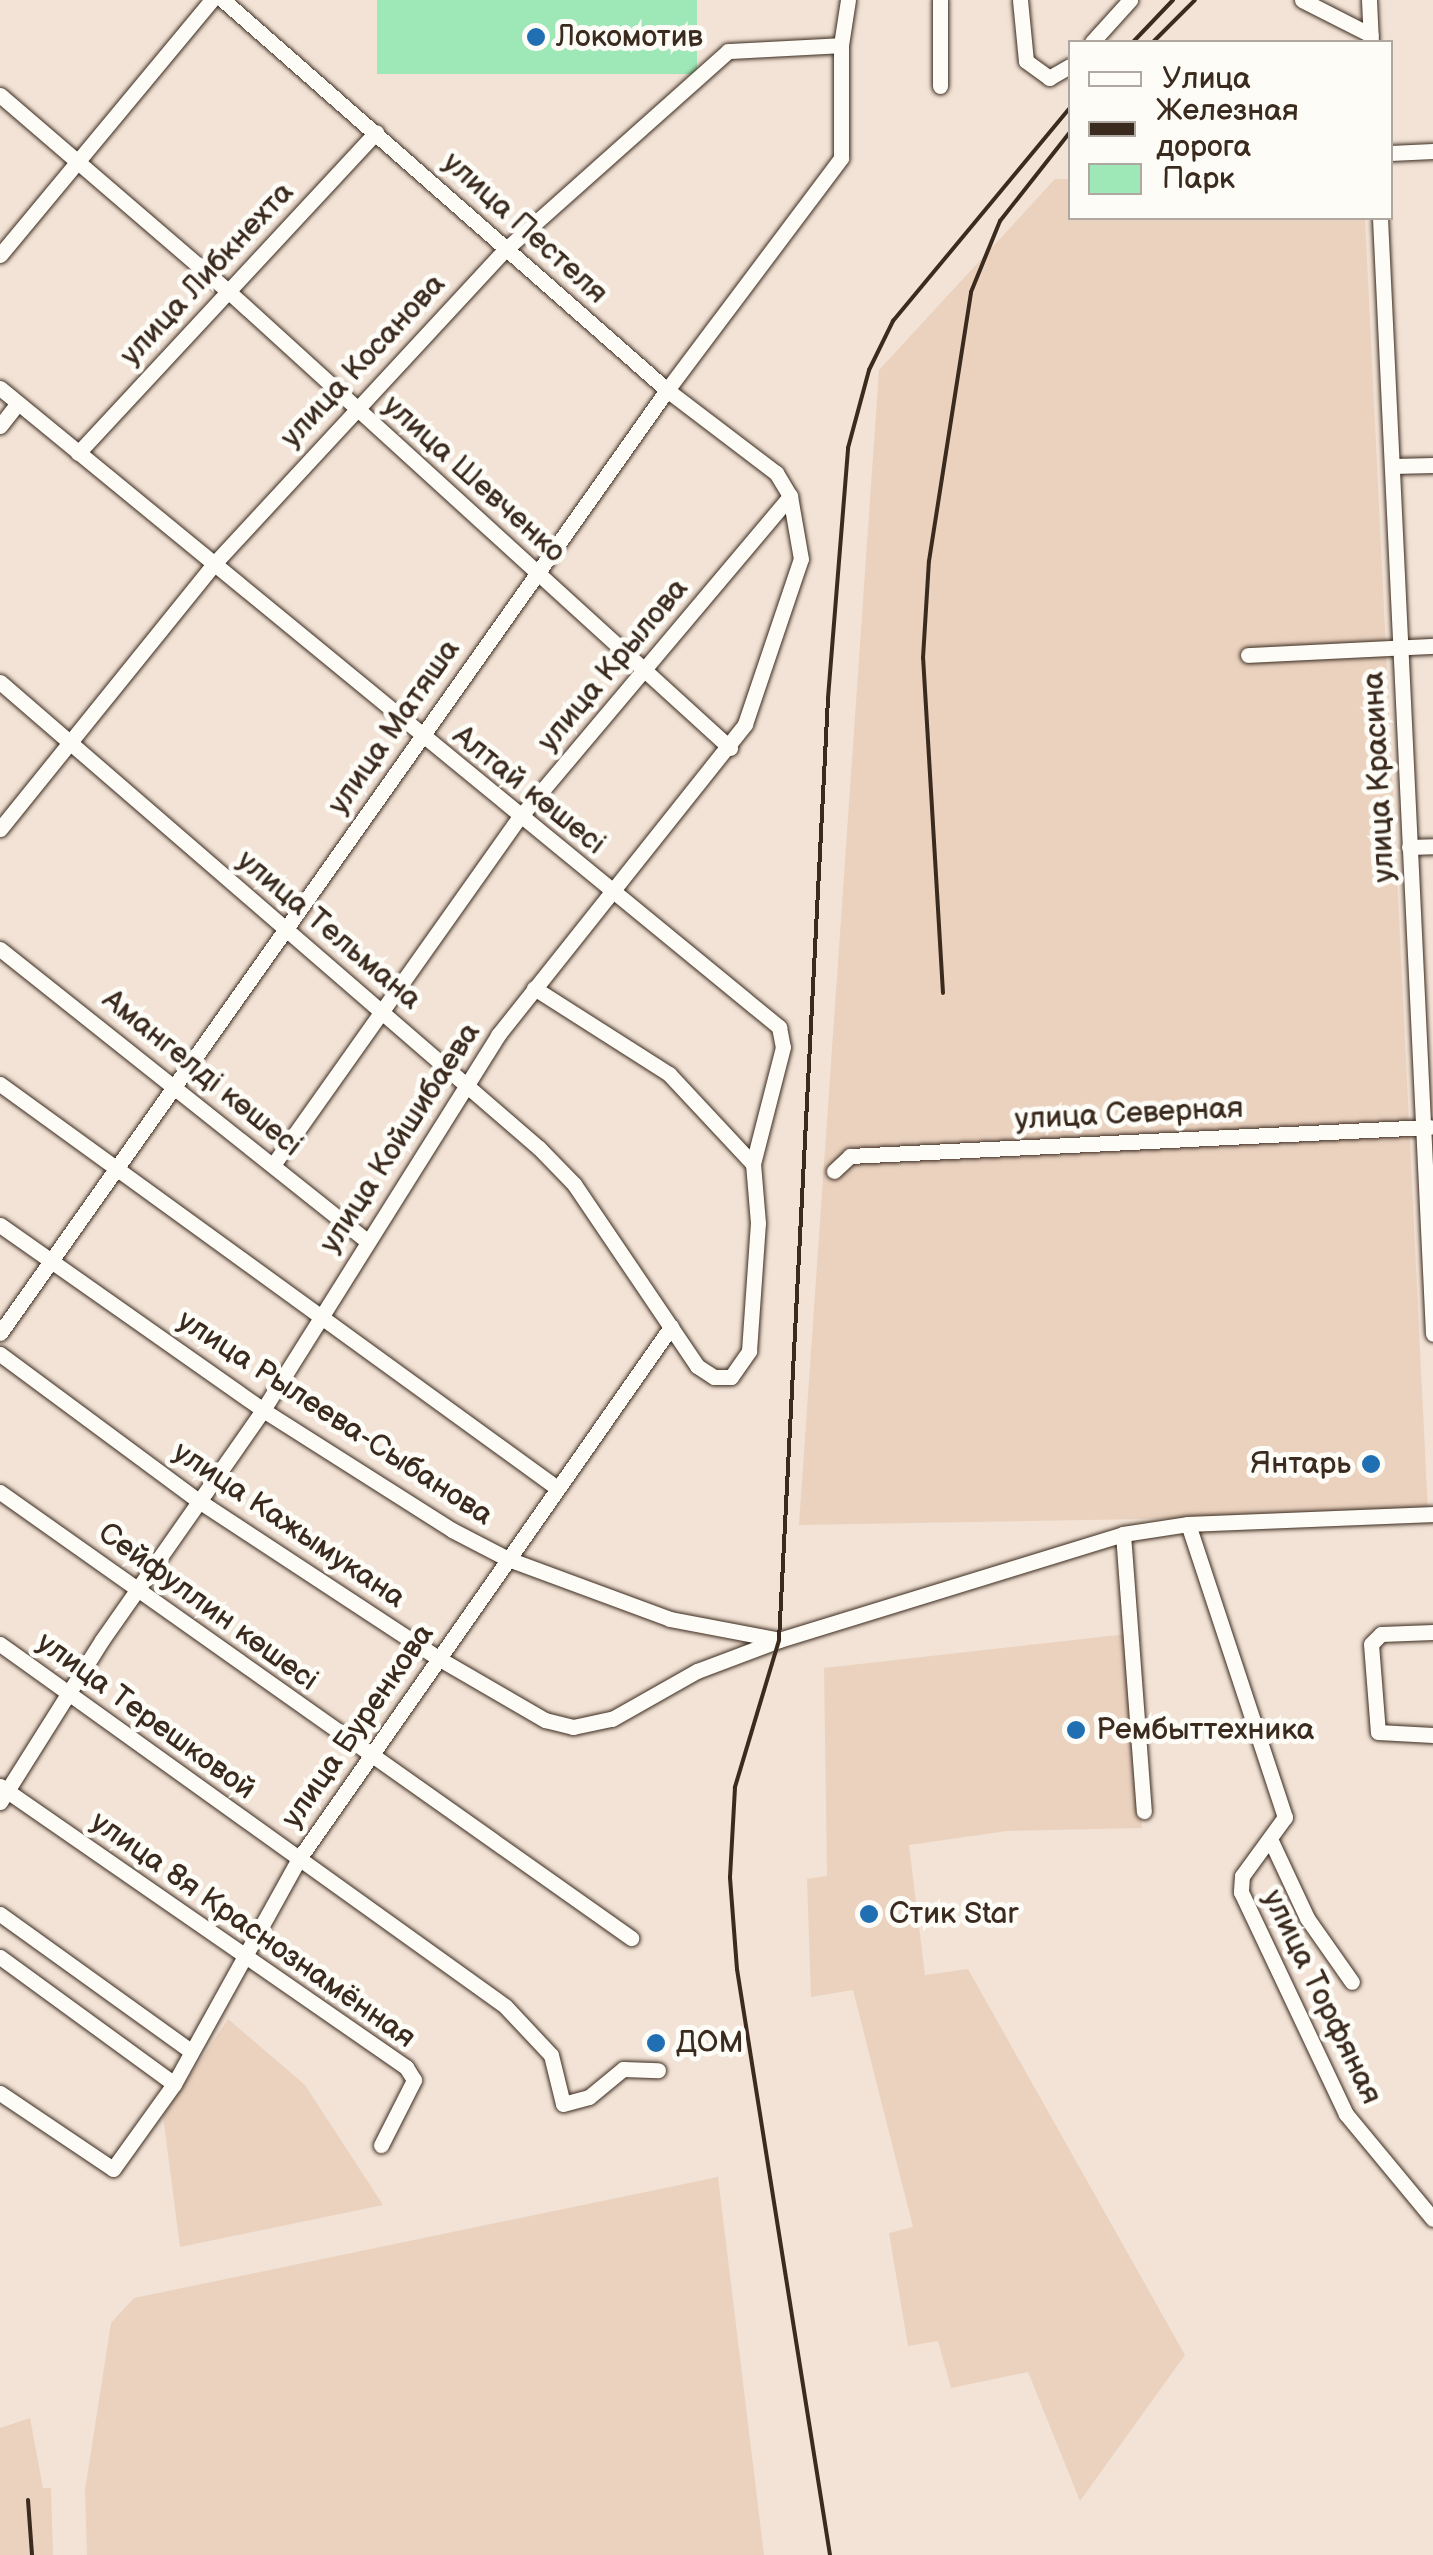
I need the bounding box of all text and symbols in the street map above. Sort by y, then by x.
place label: Локомотив [556,19,703,55]
marker: Локомотив [525,26,547,48]
legend [1068,40,1393,220]
text: Улица [1162,61,1251,97]
text: Железная дорога [1156,93,1299,165]
street label: улица Пестеля [435,145,615,311]
text: Парк [1162,161,1235,197]
street label: улица Либкнехта [113,175,301,373]
street label: улица Косанова [273,267,453,455]
street label: улица Шевченко [375,388,573,570]
street label: улица Крылова [530,571,696,759]
street label: улица Матяша [320,633,468,821]
street label: улица Красина [1355,671,1403,883]
street label: Алтай көшесі [446,718,612,862]
street label: улица Тельмана [230,842,428,1018]
street label: Амангелді көшесі [95,982,309,1164]
street label: улица Койшибаева [312,1016,488,1260]
street label: улица Северная [1014,1090,1244,1138]
street label: улица Рылеева-Сыбанова [171,1303,499,1533]
street label: улица Кажымукана [166,1434,412,1616]
place label: Янтарь [1250,1446,1351,1482]
marker: Янтарь [1360,1453,1382,1475]
street label: Сейфуллин көшесі [91,1515,325,1699]
street label: улица Буренкова [274,1617,442,1835]
street label: улица Терешковой [30,1625,262,1807]
place label: Рембыттехника [1096,1712,1315,1748]
marker: Рембыттехника [1065,1719,1087,1741]
street label: улица 8я Краснознамённая [84,1804,422,2056]
street label: улица Торфяная [1254,1884,1390,2110]
place label: Стик Star [889,1896,1018,1932]
marker: Стик Star [858,1903,880,1925]
place label: ДОМ [676,2025,743,2061]
marker: ДОМ [645,2032,667,2054]

